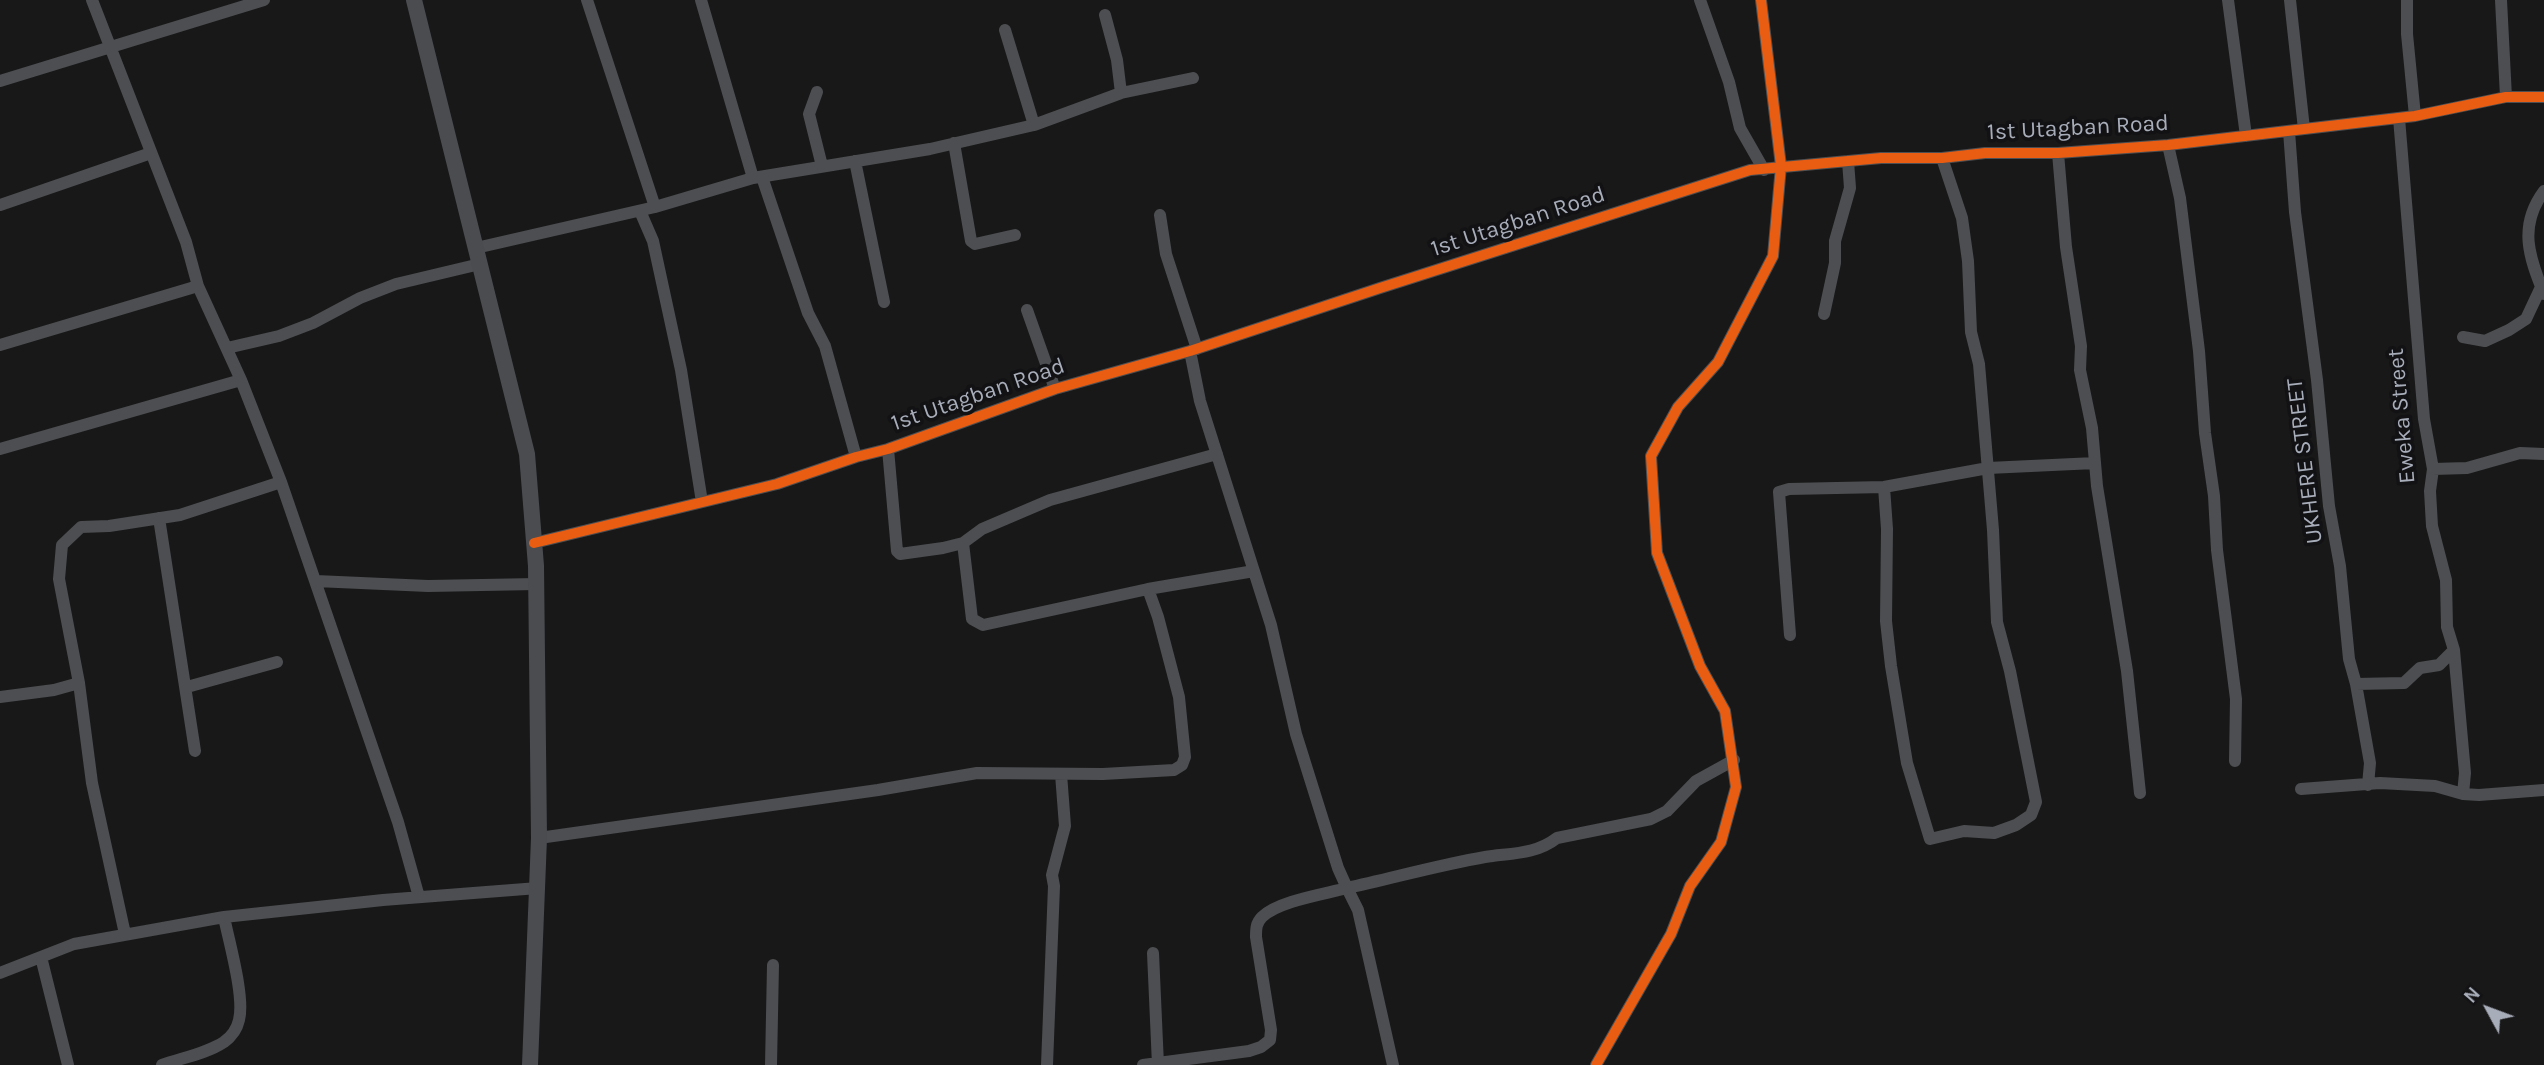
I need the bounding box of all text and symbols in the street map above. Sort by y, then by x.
street label: 1st Utagban Road [1987,109,2169,147]
street label: 1st Utagban Road [1427,181,1609,263]
street label: Eweka Street [2382,347,2422,485]
street label: 1st Utagban Road [888,352,1068,438]
street label: UKHERE STREET [2281,377,2329,545]
north arrow [2453,974,2523,1044]
text: N [2459,983,2485,1008]

